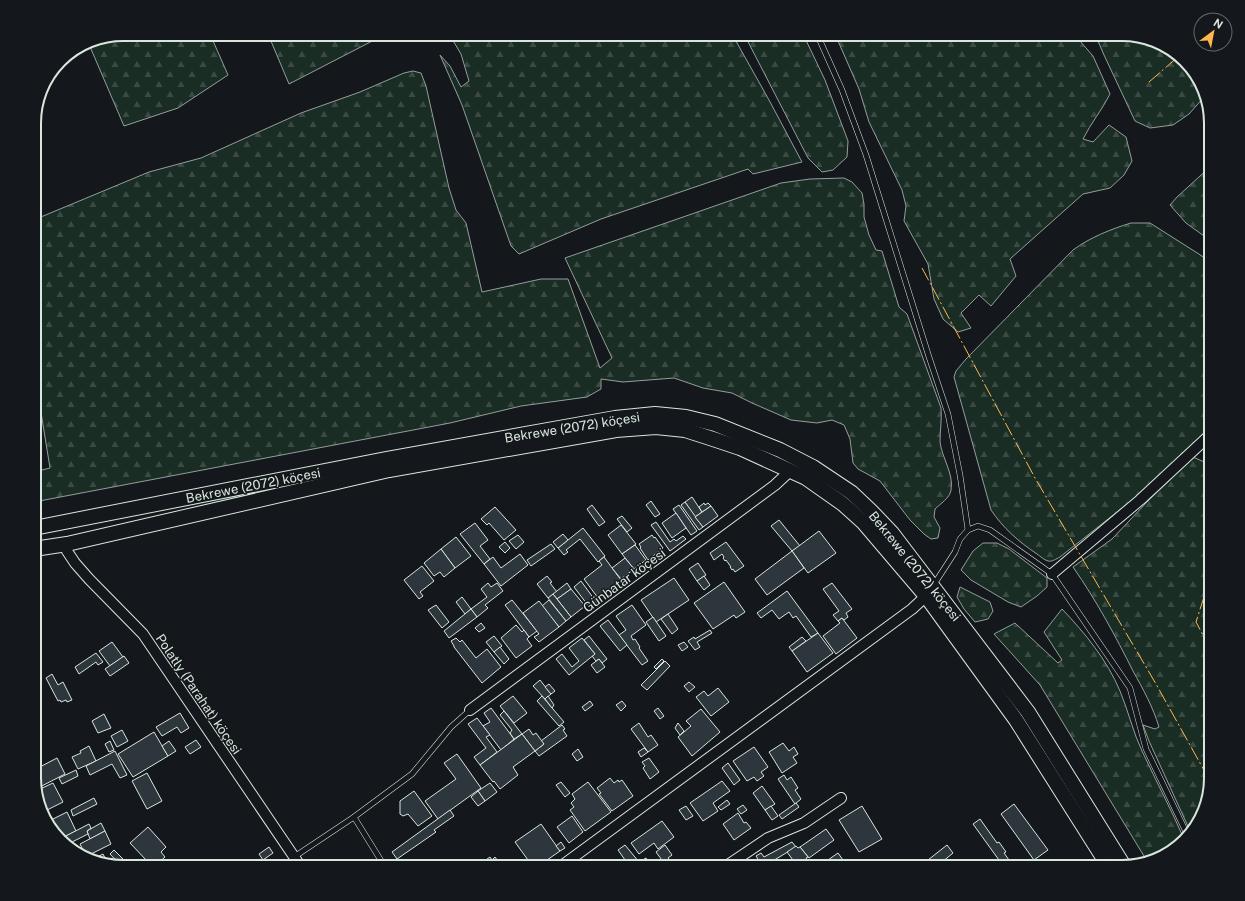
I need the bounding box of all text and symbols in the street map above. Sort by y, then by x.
north arrow [1193,12,1233,52]
text: N [1211,16,1225,31]
street label: Bekrewe (2072) köçesi [503,409,641,446]
street label: Bekrewe (2072) köçesi [185,465,322,506]
street label: Bekrewe (2072) köçesi [866,508,963,624]
street label: Günbatar köçesi [580,545,668,615]
street label: Polatly (Parahat) köçesi [153,631,244,757]

